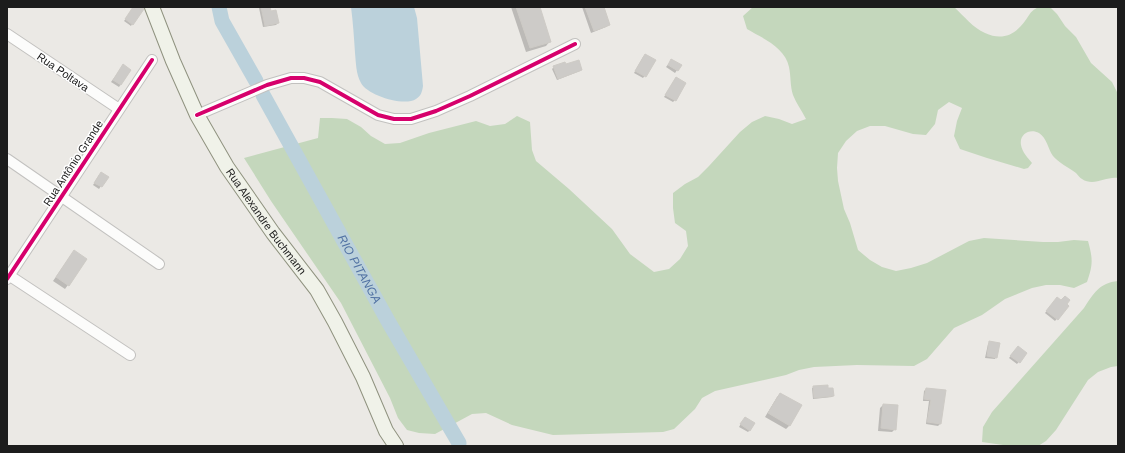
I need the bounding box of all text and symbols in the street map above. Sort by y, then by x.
street label: Rua Poltava [35,50,92,94]
street label: Rua Antônio Grande [41,118,105,208]
street label: Rua Alexandre Buchmann [224,166,309,277]
water label: RIO PITANGA [335,232,384,306]

